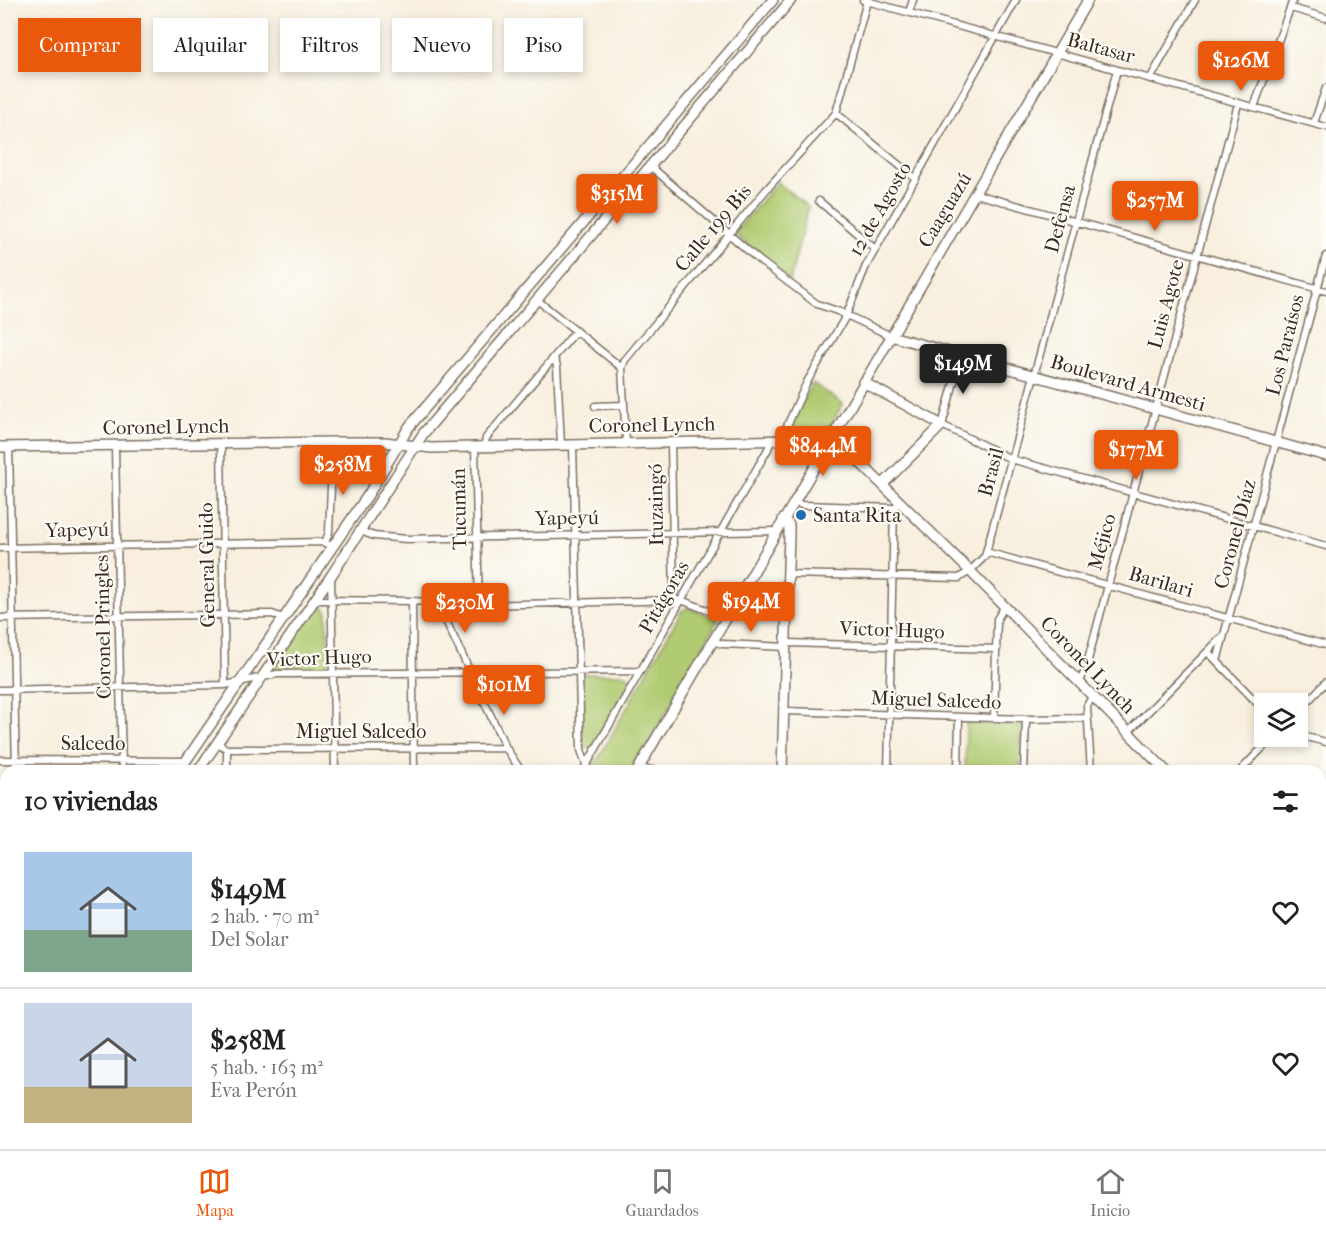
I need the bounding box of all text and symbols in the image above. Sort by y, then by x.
chip: Comprar [18,18,141,72]
chip: Alquilar [153,18,268,72]
chip: Filtros [280,18,380,72]
chip: Nuevo [392,18,492,72]
chip: Piso [504,18,583,72]
street label: Baltasar [1065,28,1138,68]
pin: $126M [1199,41,1283,92]
text: $126M [1212,49,1270,72]
street label: 12 de Agosto [844,158,916,260]
street label: Caaguazú [914,168,977,252]
pin: $315M [575,174,659,225]
street label: Calle 199 Bis [670,180,756,276]
pin: $257M [1113,181,1197,232]
text: $315M [590,182,644,205]
street label: Defensa [1040,182,1080,256]
text: $257M [1126,189,1184,212]
street label: Luis Agote [1143,257,1189,351]
street label: Los Paraísos [1261,292,1309,398]
pin: $149M [921,344,1005,395]
street label: Boulevard Armesti [1048,350,1208,416]
text: $149M [934,352,992,375]
street label: Coronel Lynch [588,412,716,438]
street label: Coronel Lynch [102,414,230,440]
pin: $84.4M [774,426,872,477]
pin: $177M [1094,430,1178,481]
text: $84.4M [789,434,857,457]
text: $177M [1108,438,1164,461]
pin: $258M [301,445,385,496]
street label: Brasil [973,445,1009,499]
text: $258M [314,453,372,476]
street label: Ituzaingó [644,464,668,546]
street label: Tucumán [447,467,471,550]
street label: Coronel Díaz [1209,477,1261,591]
street label: General Guido [194,502,220,628]
place label: Santa Rita [813,504,902,527]
street label: Yapeyú [534,506,600,530]
marker: Santa Rita [794,508,808,522]
street label: Méjico [1083,511,1121,573]
street label: Yapeyú [44,518,110,542]
street label: Coronel Pringles [90,555,116,699]
street label: Pitágoras [634,557,694,637]
street label: Barilari [1126,562,1196,602]
pin: $194M [709,582,793,633]
pin: $230M [423,583,507,634]
text: $194M [722,590,780,613]
text: $230M [436,591,494,614]
street label: Coronel Lynch [1036,611,1141,719]
street label: Victor Hugo [838,617,945,643]
street label: Victor Hugo [265,645,372,671]
pin: $101M [462,665,546,716]
text: $101M [477,673,531,696]
street label: Miguel Salcedo [870,686,1002,714]
map controls [1254,693,1308,747]
button: layers [1254,693,1308,747]
street label: Miguel Salcedo [296,720,426,743]
street label: Salcedo [61,732,125,755]
icon: filters [1269,785,1302,818]
text: 10 viviendas [24,786,158,817]
text: $149M [210,874,286,905]
icon: home [72,876,144,948]
icon: heart [1269,896,1302,929]
text: 2 hab. · 70 m² [210,905,319,928]
text: Del Solar [210,928,289,951]
text: $258M [210,1025,286,1056]
icon: home [72,1027,144,1099]
icon: heart [1269,1047,1302,1080]
text: 5 hab. · 163 m² [210,1056,323,1079]
text: Eva Perón [210,1079,297,1102]
tab: Mapa [196,1165,234,1220]
tab: Guardados [625,1165,699,1220]
tab: Inicio [1090,1165,1130,1220]

